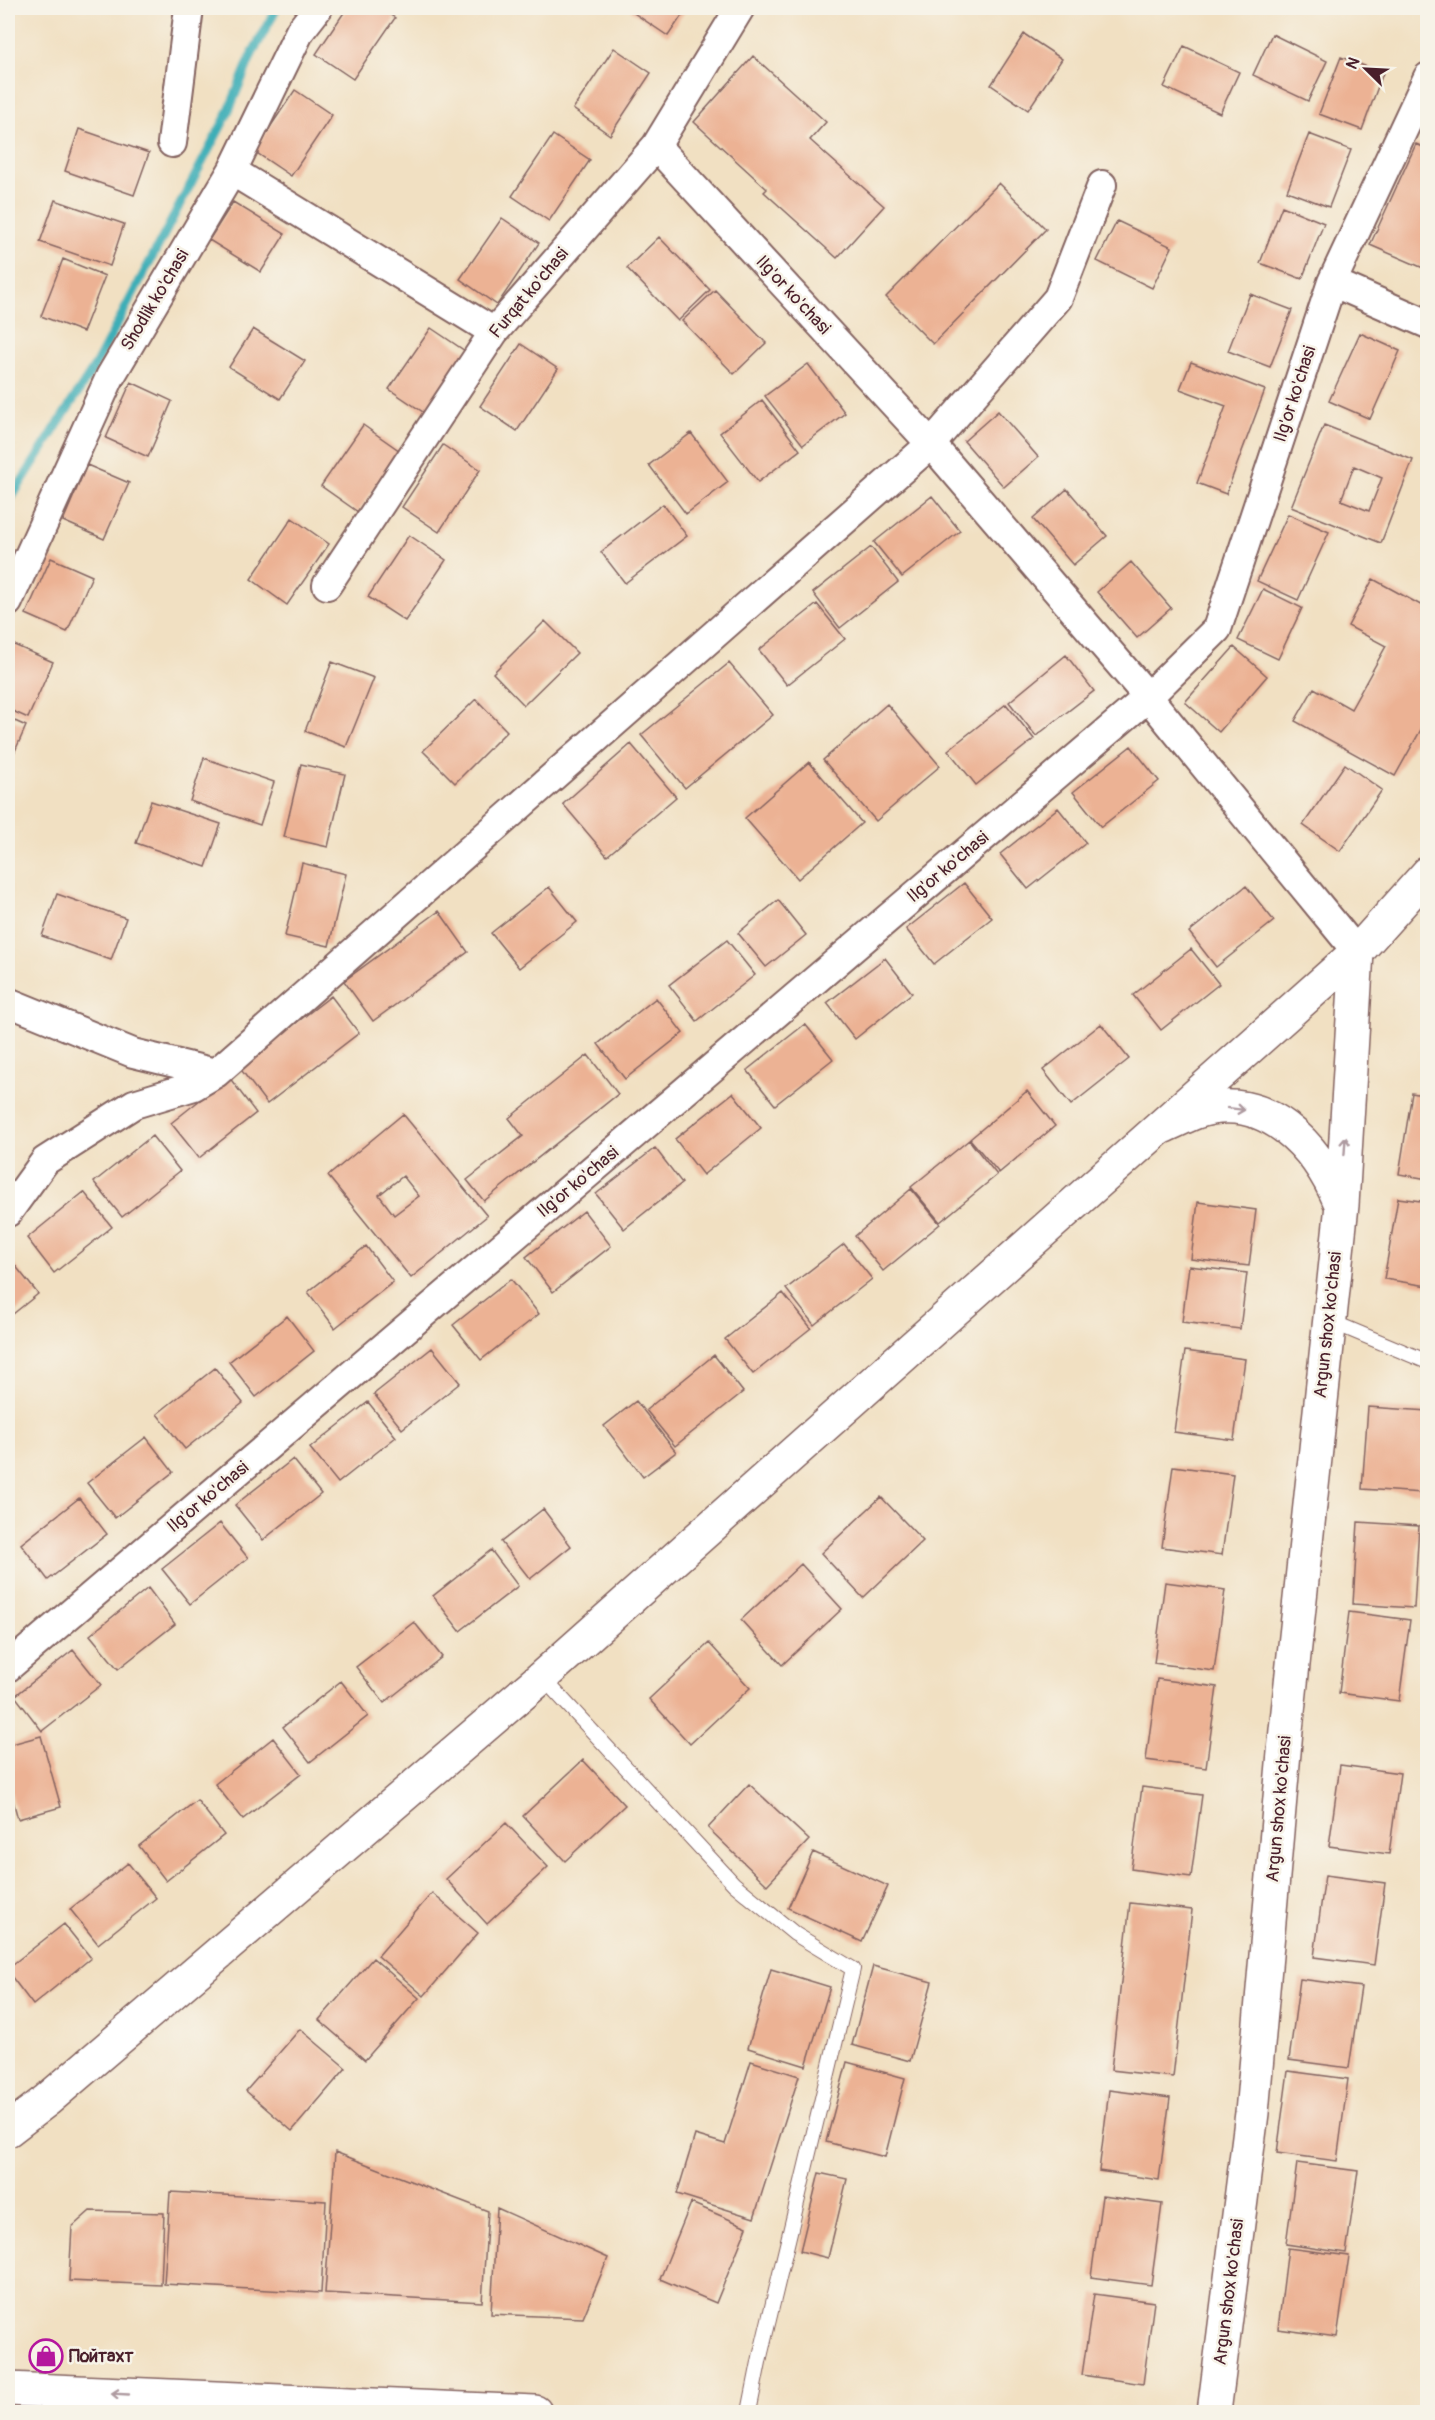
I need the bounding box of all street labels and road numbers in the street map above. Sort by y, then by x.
street label: Furqat ko'chasi [484,243,574,343]
street label: Shodlik ko'chasi [116,245,194,355]
street label: Ilg'or ko'chasi [751,251,835,339]
street label: Ilg'or ko'chasi [1269,343,1321,445]
street label: Ilg'or ko'chasi [902,826,994,908]
street label: Ilg'or ko'chasi [532,1141,624,1223]
street label: Argun shox ko'chasi [1309,1251,1347,1399]
street label: Ilg'or ko'chasi [162,1456,254,1538]
street label: Argun shox ko'chasi [1261,1735,1297,1883]
street label: Argun shox ko'chasi [1209,2218,1249,2366]

